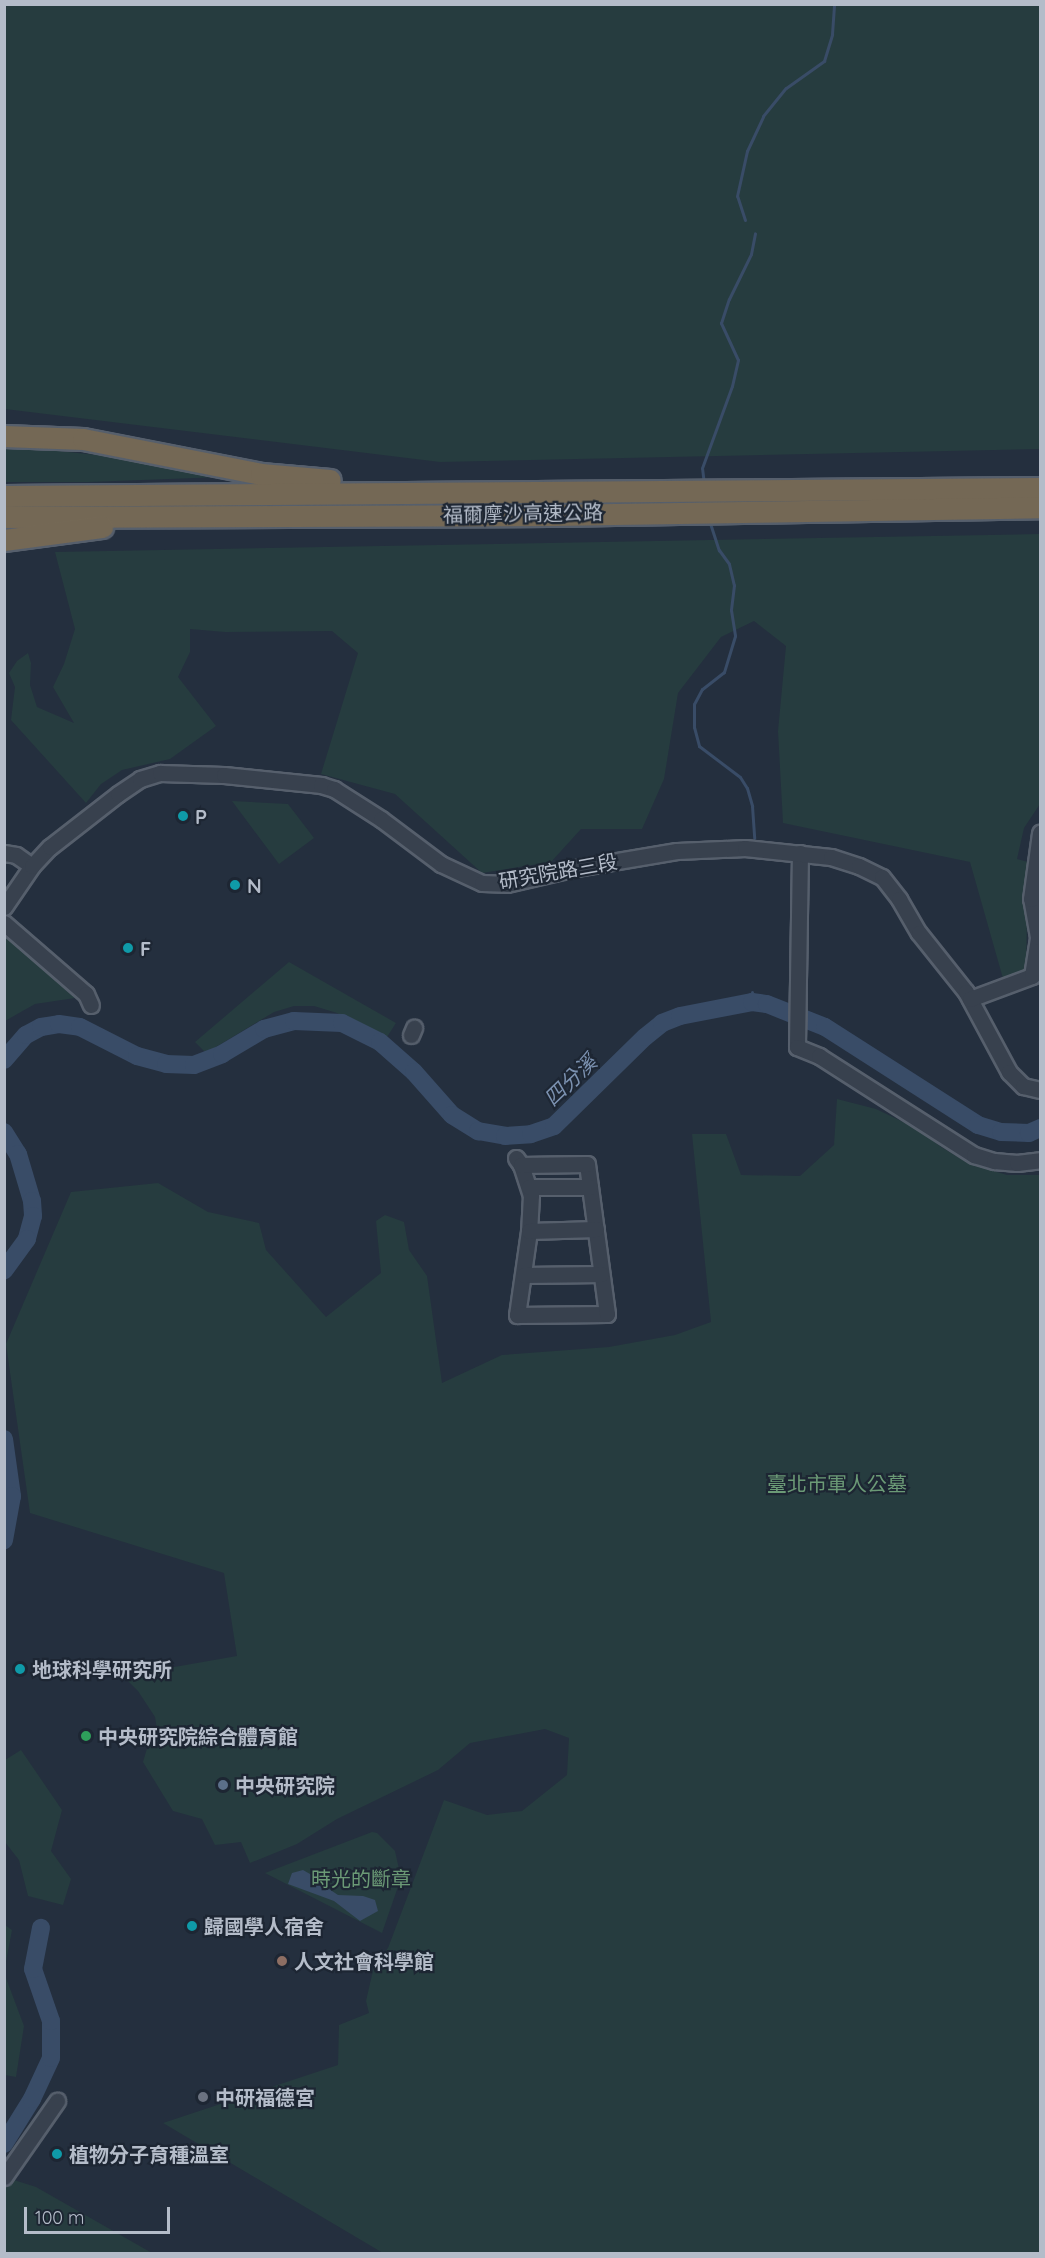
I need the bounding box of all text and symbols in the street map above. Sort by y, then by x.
street label: 福爾摩沙高速公路 [443,500,603,526]
place label: P [195,804,207,828]
marker: P [176,809,190,823]
street label: 研究院路三段 [497,849,619,893]
place label: N [247,873,262,897]
marker: N [228,878,242,892]
place label: F [140,936,151,960]
marker: F [121,941,135,955]
water label: 四分溪 [539,1049,601,1111]
park label: 臺北市軍人公墓 [767,1471,907,1495]
place label: 地球科學研究所 [32,1657,172,1681]
marker: 地球科學研究所 [13,1662,27,1676]
place label: 中央研究院綜合體育館 [98,1724,298,1748]
marker: 中央研究院綜合體育館 [79,1729,93,1743]
place label: 中央研究院 [235,1773,335,1797]
marker: 中央研究院 [216,1778,230,1792]
park label: 時光的斷章 [311,1866,411,1890]
place label: 歸國學人宿舍 [204,1914,324,1938]
marker: 歸國學人宿舍 [185,1919,199,1933]
place label: 人文社會科學館 [294,1949,434,1973]
marker: 人文社會科學館 [275,1954,289,1968]
place label: 中研福德宮 [215,2085,315,2109]
marker: 中研福德宮 [196,2090,210,2104]
place label: 植物分子育種溫室 [69,2142,229,2166]
marker: 植物分子育種溫室 [50,2147,64,2161]
scale bar [27,2195,172,2233]
text: 100 m [35,2206,84,2229]

